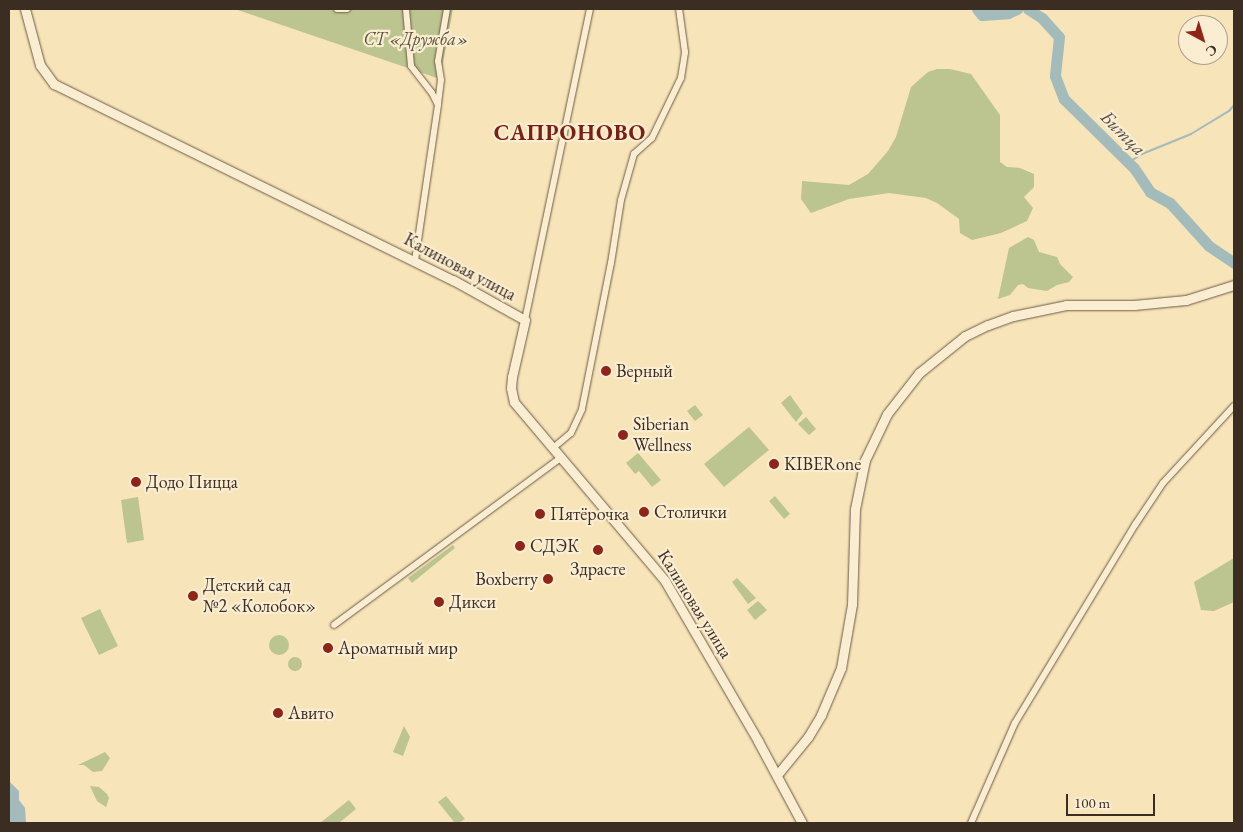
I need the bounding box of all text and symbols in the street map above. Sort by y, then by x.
north arrow [1178,15,1228,65]
park label: СТ «Дружба» [363,28,469,50]
text: С [1202,41,1221,61]
water label: Битца [1096,106,1150,160]
district label: САПРОНОВО [493,120,647,146]
street label: Калиновая улица [400,228,520,306]
place label: Верный [616,360,673,382]
marker: Верный [600,365,612,377]
place label: Siberian Wellness [633,414,691,456]
marker: Siberian Wellness [617,429,629,441]
place label: KIBERone [784,453,861,475]
marker: KIBERone [768,458,780,470]
place label: Додо Пицца [146,471,238,493]
marker: Додо Пицца [130,476,142,488]
place label: Столички [654,501,727,523]
place label: Пятёрочка [550,503,629,525]
marker: Столички [638,506,650,518]
marker: Пятёрочка [534,508,546,520]
place label: СДЭК [530,535,579,557]
marker: СДЭК [514,540,526,552]
marker: Здрасте [592,544,604,556]
street label: Калиновая улица [653,546,737,662]
place label: Здрасте [570,558,626,580]
place label: Boxberry [475,568,538,590]
marker: Boxberry [542,573,554,585]
place label: Детский сад №2 «Колобок» [203,575,316,618]
marker: Детский сад №2 «Колобок» [187,590,199,602]
place label: Дикси [449,591,496,613]
marker: Дикси [433,596,445,608]
place label: Ароматный мир [338,637,458,659]
marker: Ароматный мир [322,642,334,654]
place label: Авито [288,702,334,724]
marker: Авито [272,707,284,719]
scale bar [1068,784,1157,816]
text: 100 m [1074,793,1110,812]

